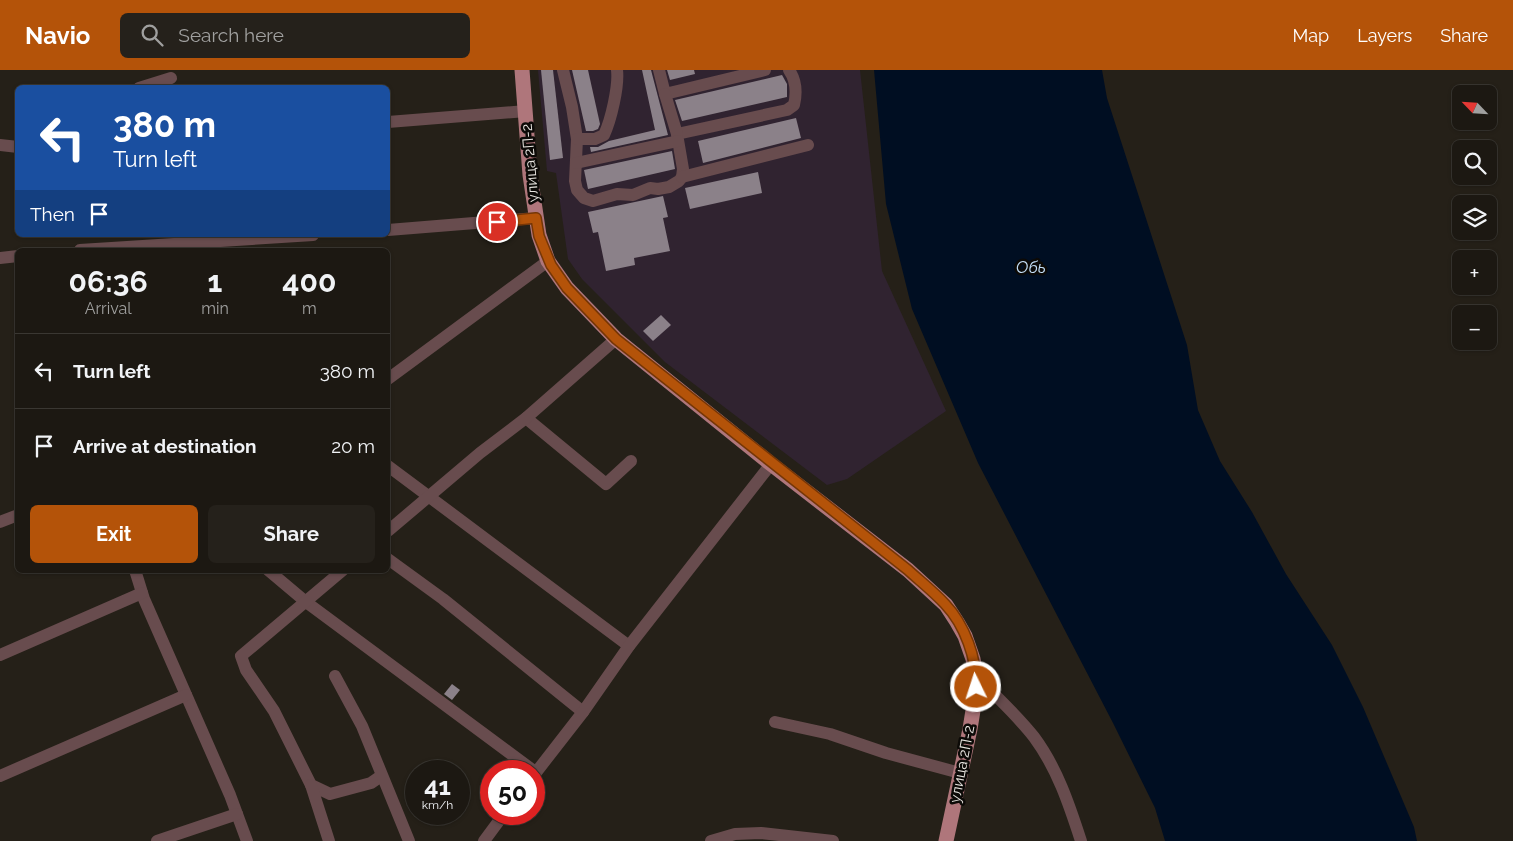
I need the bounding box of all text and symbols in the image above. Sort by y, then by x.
search box [120,13,470,58]
text: Navio [25,21,90,50]
icon: search [138,21,166,49]
text: Search here [178,24,284,46]
text: Map [1293,25,1329,46]
text: Layers [1357,25,1412,46]
text: Share [1440,25,1488,46]
north arrow [1452,85,1498,130]
map controls [1452,85,1497,350]
text: 380 m [113,104,216,145]
icon: left [30,105,95,170]
street label: улица 2П-2 [518,123,542,203]
button: search [1452,140,1497,185]
text: Turn left [113,146,197,172]
button: layers [1452,195,1497,240]
icon: arrive [85,200,113,228]
pin [476,201,518,243]
text: Then [30,203,75,225]
icon: arrive [483,208,511,236]
button: + [1452,250,1497,295]
water label: Обь [1016,258,1046,277]
text: 06:36 [69,264,148,299]
text: 1 [208,264,222,299]
text: 400 [282,264,336,299]
text: Arrival [85,299,132,318]
text: min [201,299,229,318]
text: m [302,299,317,318]
button: − [1452,305,1497,350]
icon: left [30,357,58,385]
text: Turn left [73,360,150,382]
text: 380 m [320,360,375,382]
icon: arrive [30,432,58,460]
text: Arrive at destination [73,435,257,457]
text: 20 m [331,435,375,457]
button: Exit [30,505,198,563]
button: Share [208,505,375,563]
position arrow [949,660,1001,712]
street label: улица 2П-2 [946,723,978,804]
speed limit sign: 50 [480,760,545,825]
text: 41 [424,771,451,801]
text: km/h [422,798,453,812]

